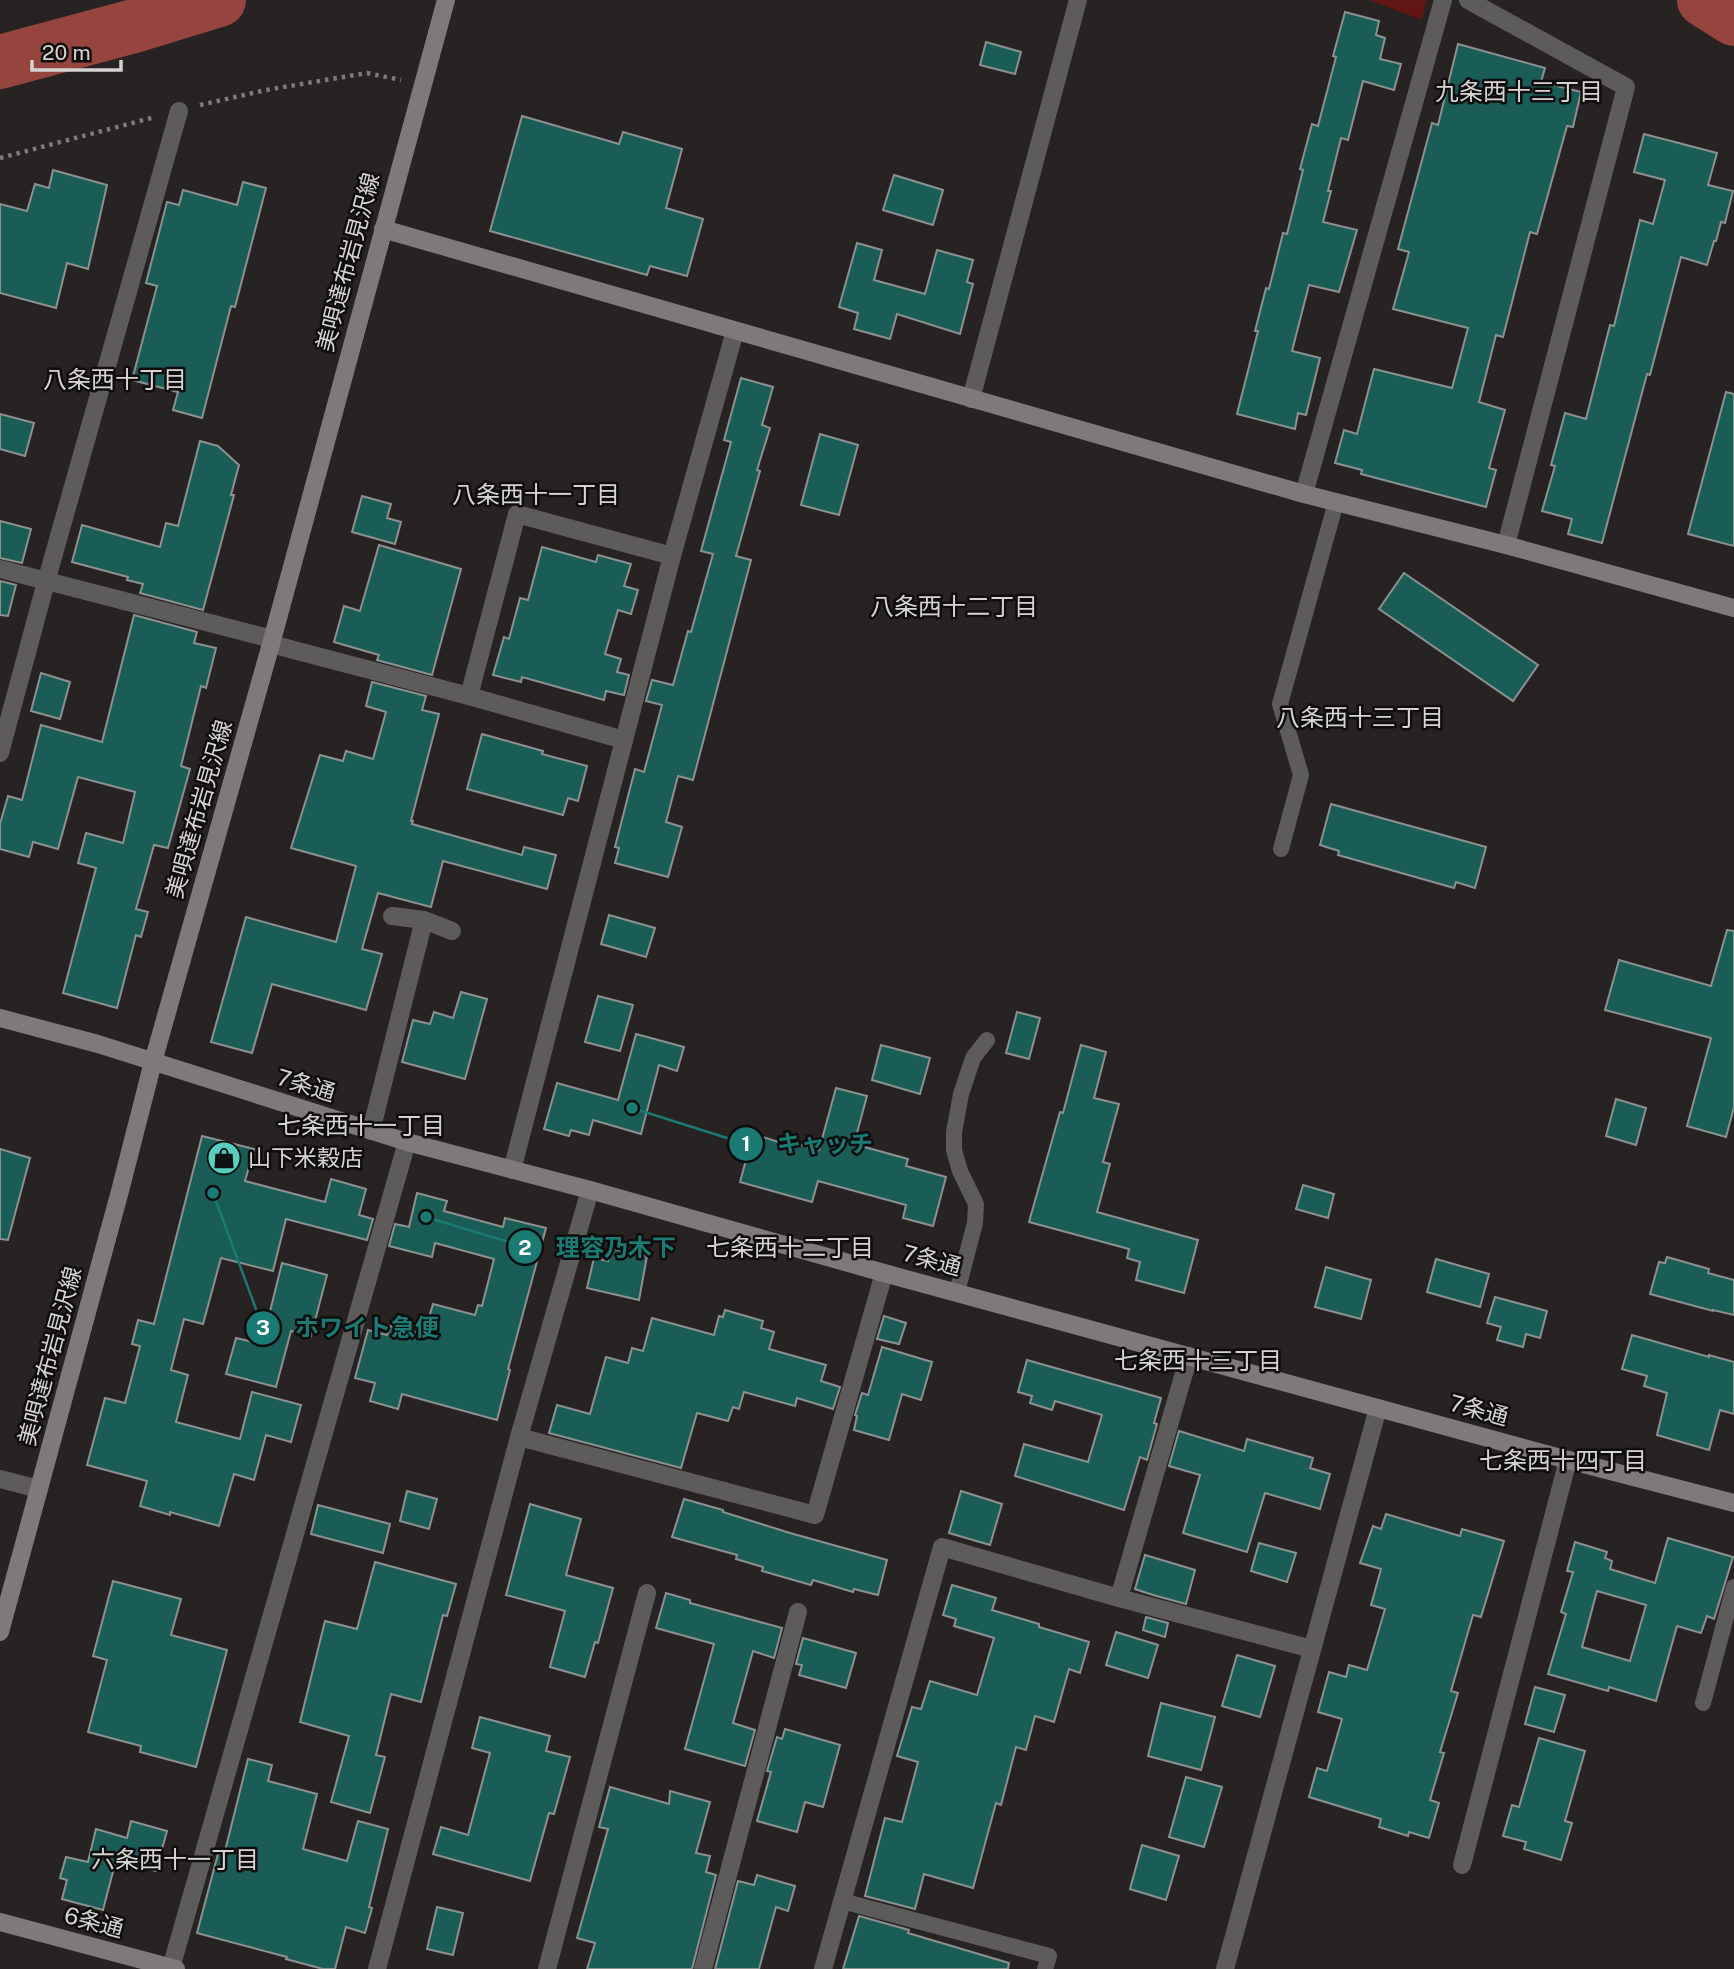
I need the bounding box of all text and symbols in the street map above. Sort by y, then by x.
scale bar [32,28,121,72]
text: 20 m [42,40,91,65]
district label: 九条西十三丁目 [1435,77,1603,105]
street label: 美唄達布岩見沢線 [311,170,384,354]
district label: 八条西十丁目 [43,365,187,393]
district label: 八条西十一丁目 [452,480,620,508]
district label: 八条西十二丁目 [870,592,1038,620]
district label: 八条西十三丁目 [1276,703,1444,731]
street label: 美唄達布岩見沢線 [160,717,237,901]
street label: 7条通 [274,1063,339,1106]
district label: 七条西十一丁目 [277,1111,445,1139]
callout: キャッチ [728,1121,887,1166]
text: キャッチ [777,1129,873,1157]
text: 1 [742,1131,751,1156]
shop icon: 山下米穀店 [205,1139,243,1177]
place label: 山下米穀店 [248,1144,363,1171]
callout: 理容乃木下 [507,1225,690,1270]
text: 理容乃木下 [556,1233,676,1261]
district label: 七条西十二丁目 [706,1233,874,1261]
text: 2 [518,1235,532,1260]
street label: 7条通 [900,1239,965,1280]
street label: 美唄達布岩見沢線 [13,1264,86,1448]
callout: ホワイト急便 [246,1305,453,1350]
text: ホワイト急便 [295,1313,439,1341]
text: 3 [256,1315,270,1340]
district label: 七条西十三丁目 [1114,1346,1282,1374]
street label: 7条通 [1447,1389,1512,1430]
district label: 七条西十四丁目 [1479,1446,1647,1474]
district label: 六条西十一丁目 [91,1845,259,1873]
street label: 6条通 [61,1901,127,1942]

